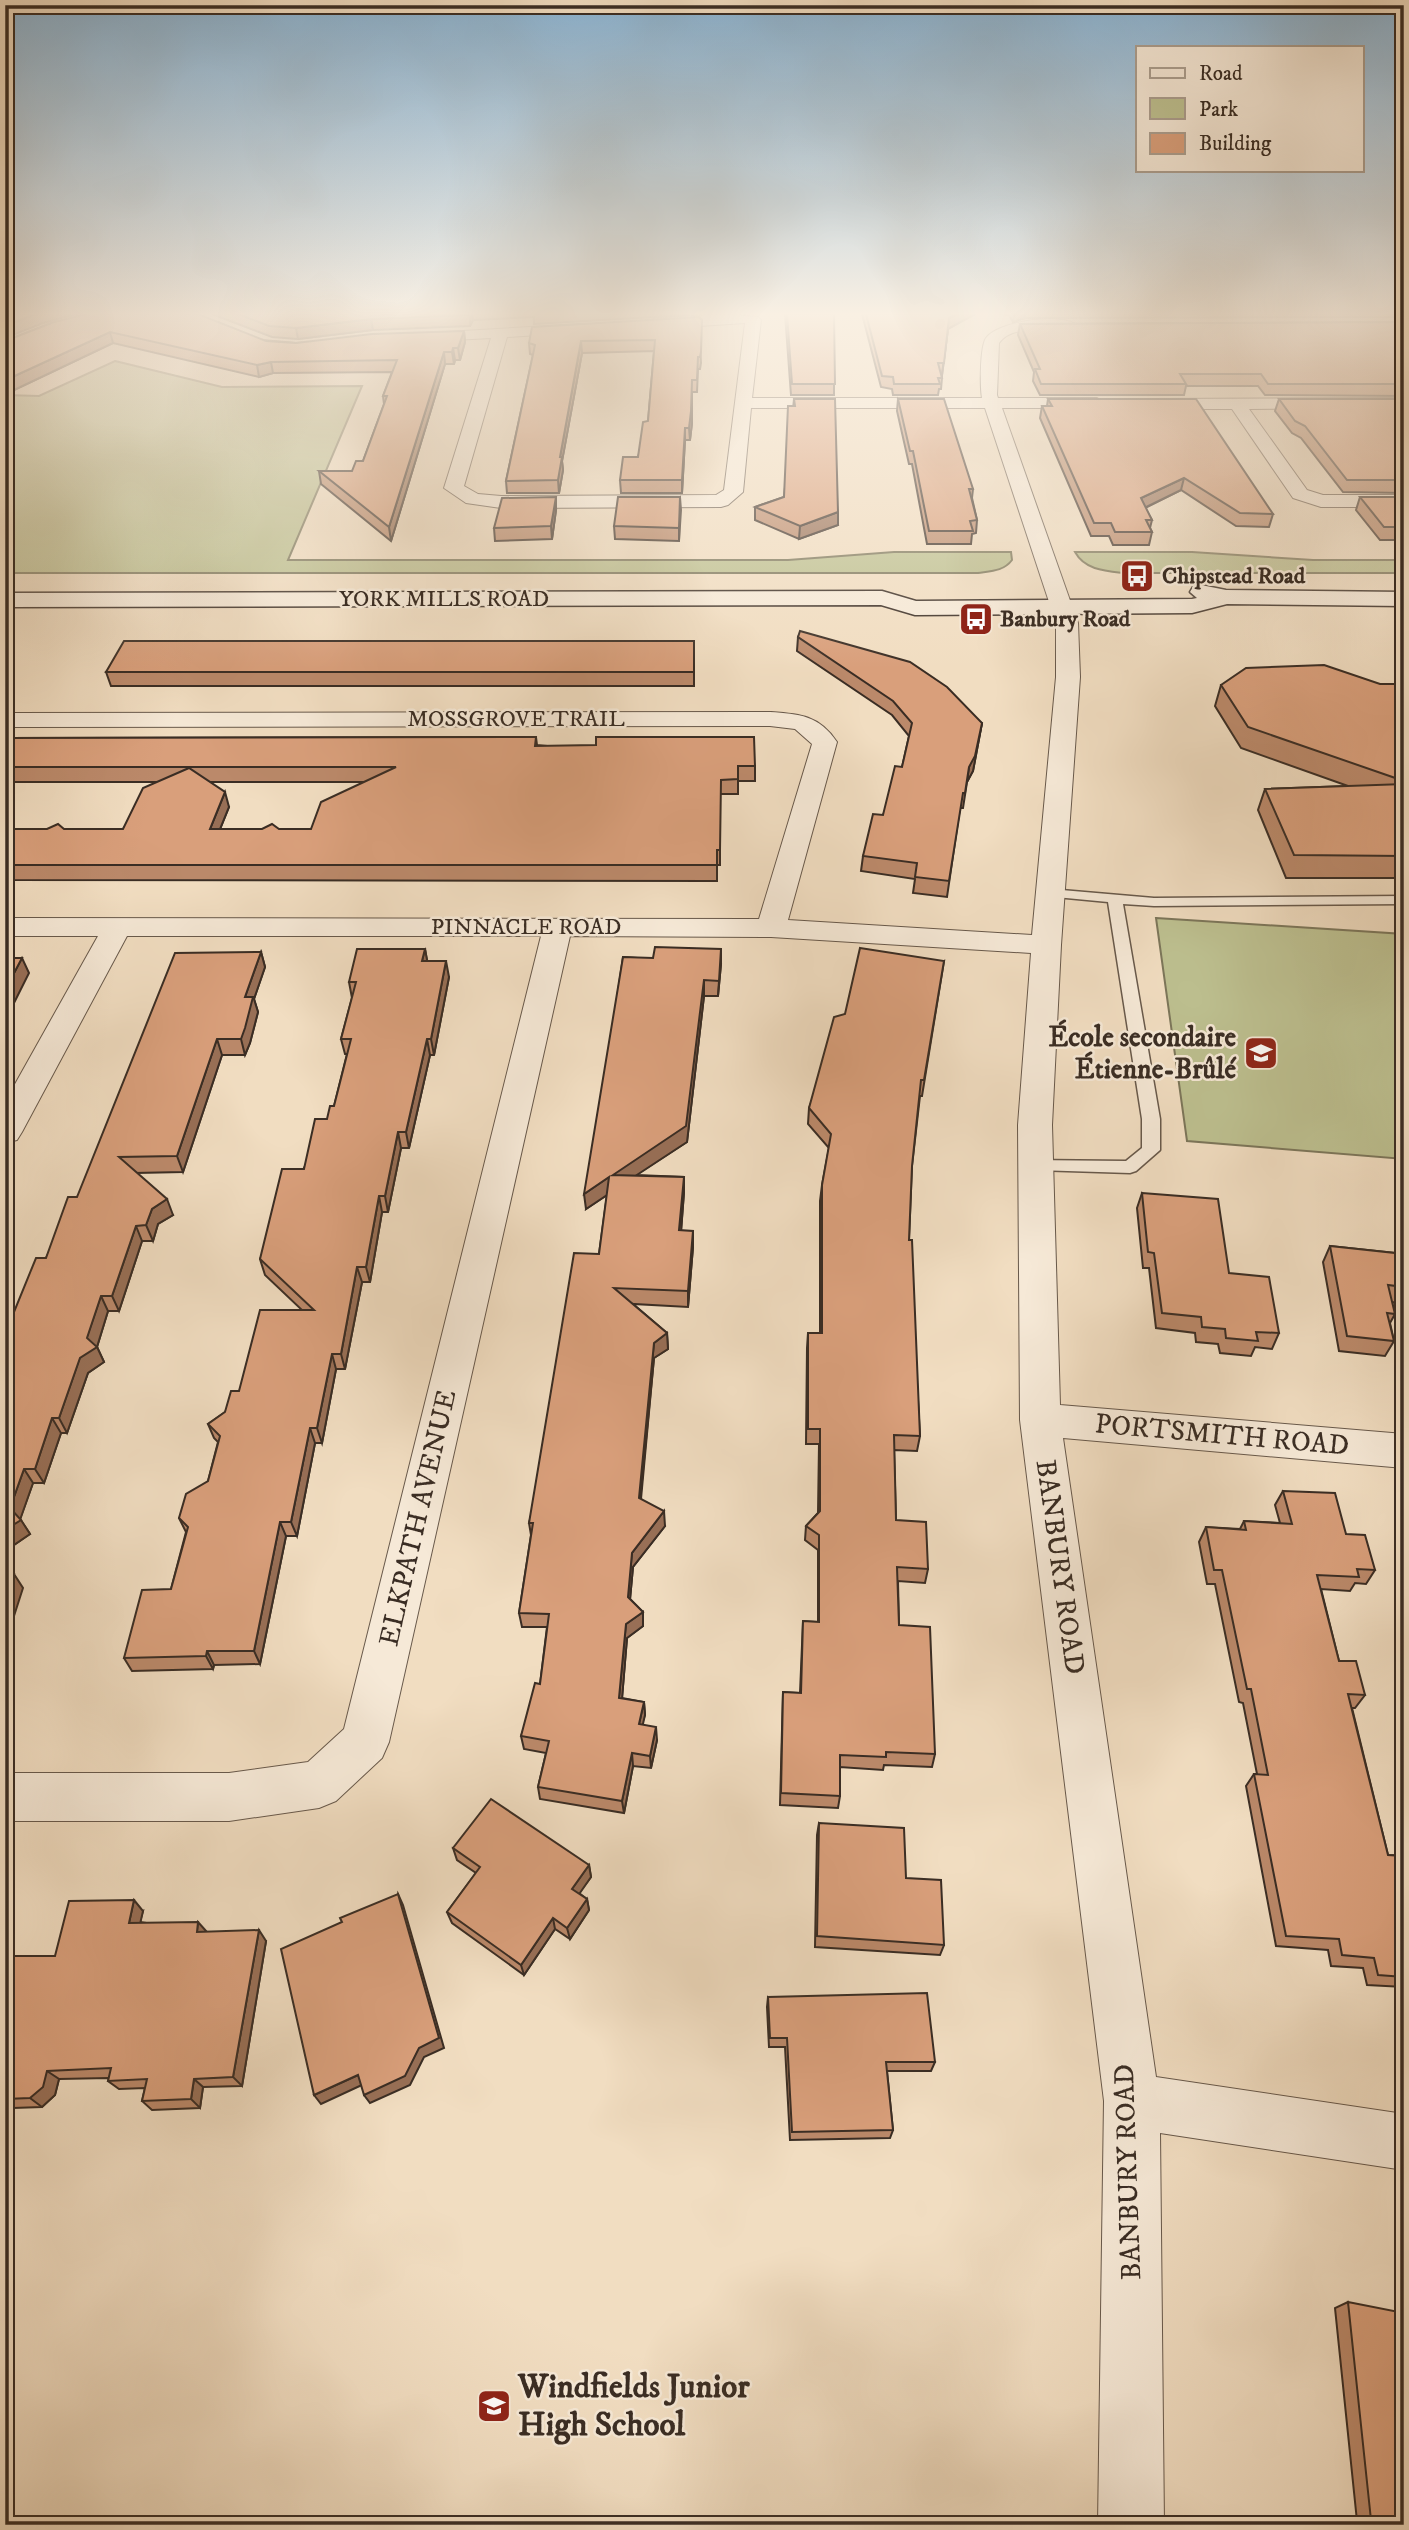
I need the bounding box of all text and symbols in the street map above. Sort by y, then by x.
legend [1136,46,1364,172]
text: Road [1199,61,1243,87]
text: Park [1199,97,1239,123]
text: Building [1199,131,1272,157]
bus stop icon: Chipstead Road [1118,557,1156,595]
place label: Chipstead Road [1162,562,1306,591]
street label: YORK MILLS ROAD [339,585,549,614]
bus stop icon: Banbury Road [957,600,995,638]
place label: Banbury Road [1000,605,1131,634]
street label: MOSSGROVE TRAIL [407,705,625,734]
street label: PINNACLE ROAD [431,913,621,942]
place label: École secondaire Étienne-Brûlé [1048,1019,1236,1087]
school or university icon: École secondaire Étienne-Brûlé [1242,1034,1280,1072]
street label: ELKPATH AVENUE [371,1386,465,1650]
street label: PORTSMITH ROAD [1093,1406,1351,1464]
street label: BANBURY ROAD [1028,1457,1092,1677]
street label: BANBURY ROAD [1107,2063,1149,2281]
place label: Windfields Junior High School [517,2367,750,2446]
school or university icon: Windfields Junior High School [475,2387,513,2425]

